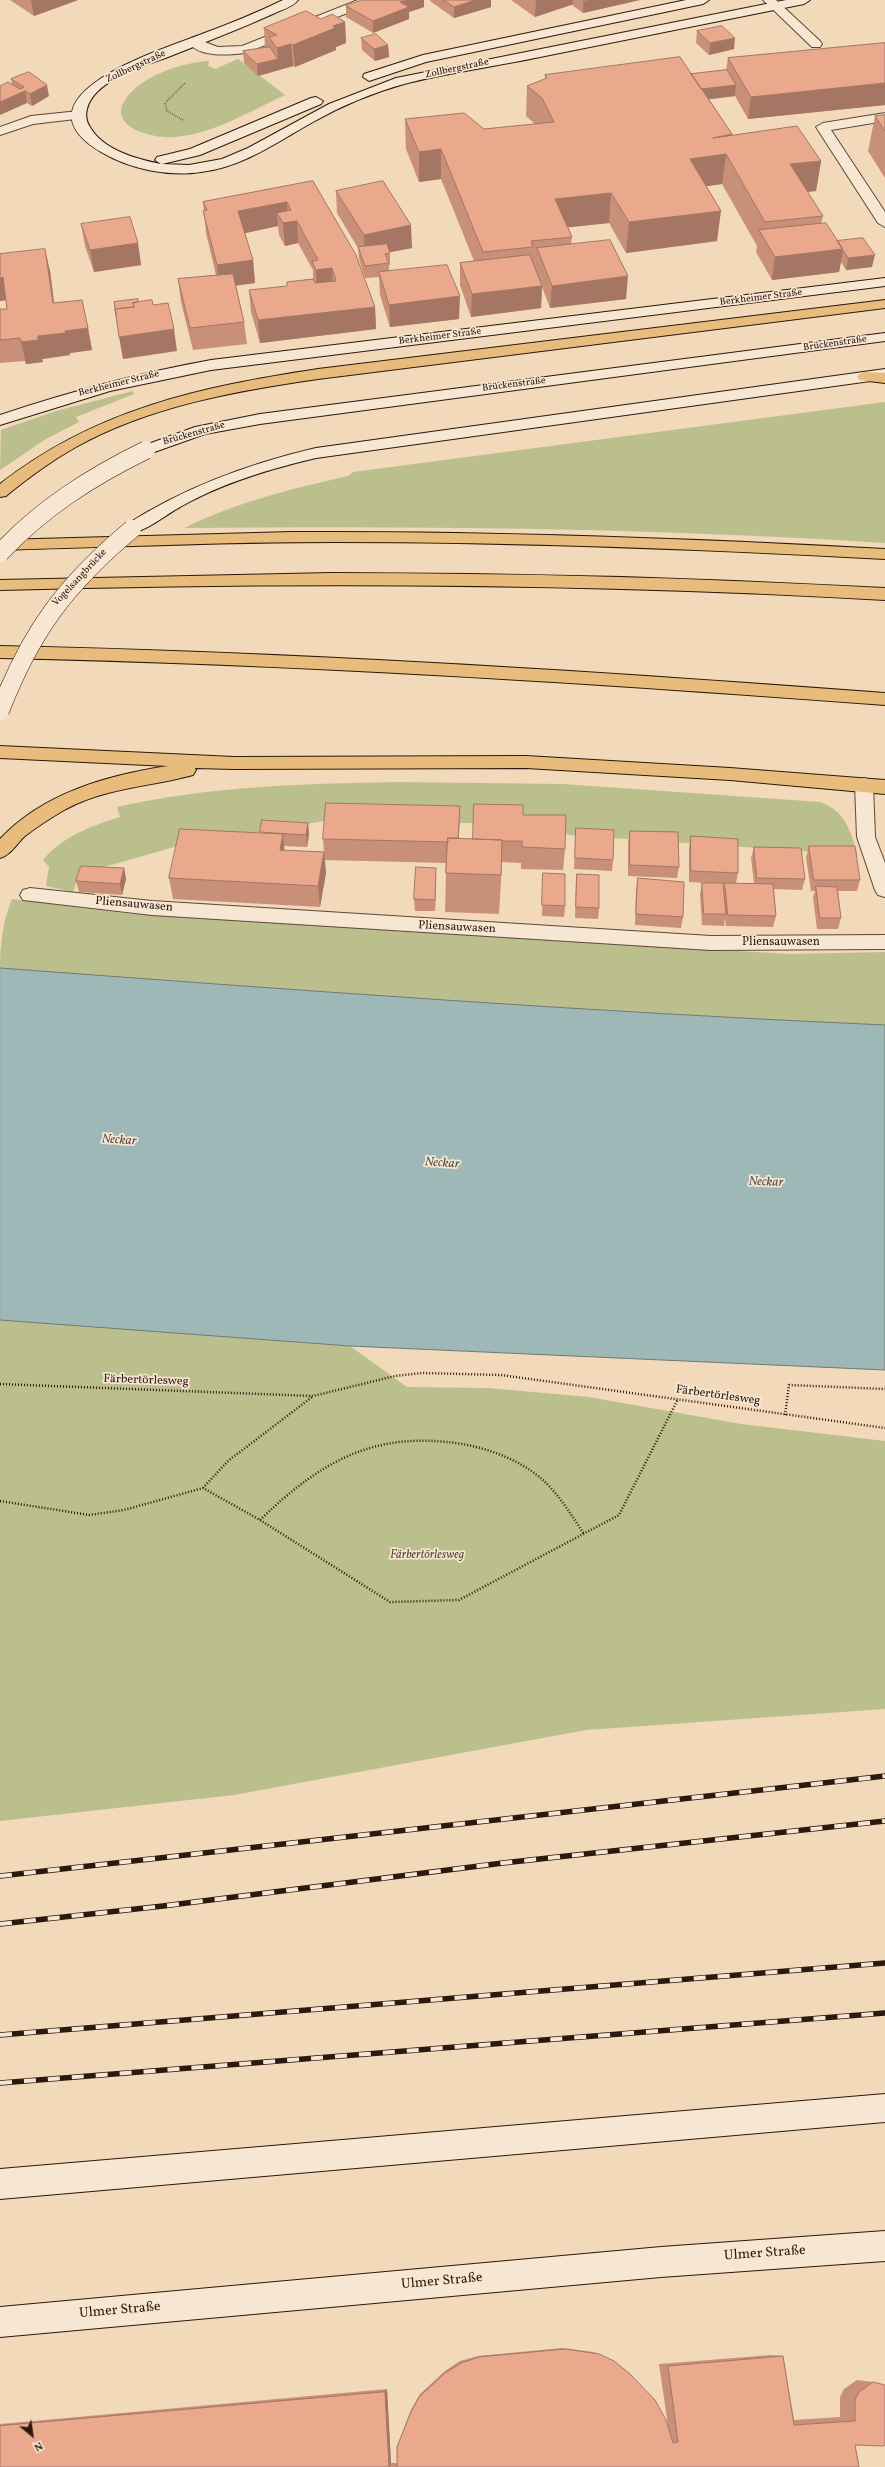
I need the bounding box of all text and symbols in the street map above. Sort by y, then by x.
street label: Zollbergstraße [104,48,168,86]
street label: Zollbergstraße [424,56,490,82]
street label: Berkheimer Straße [719,287,803,309]
street label: Berkheimer Straße [398,326,482,348]
street label: Brückenstraße [802,334,868,354]
street label: Berkheimer Straße [77,368,161,400]
street label: Brückenstraße [482,375,546,395]
street label: Brückenstraße [162,419,226,449]
street label: Vogelsangbrücke [50,547,110,609]
street label: Pliensauwasen [95,894,173,916]
street label: Pliensauwasen [418,919,496,937]
street label: Pliensauwasen [742,936,820,950]
water label: Neckar [101,1132,137,1150]
water label: Neckar [424,1155,460,1173]
water label: Neckar [748,1175,784,1191]
street label: Färbertörlesweg [103,1372,189,1390]
street label: Färbertörlesweg [675,1383,761,1409]
park label: Färbertörlesweg [390,1549,464,1563]
street label: Ulmer Straße [724,2243,806,2265]
street label: Ulmer Straße [401,2270,483,2294]
street label: Ulmer Straße [79,2299,161,2323]
north arrow [12,2415,52,2455]
text: N [31,2437,45,2454]

